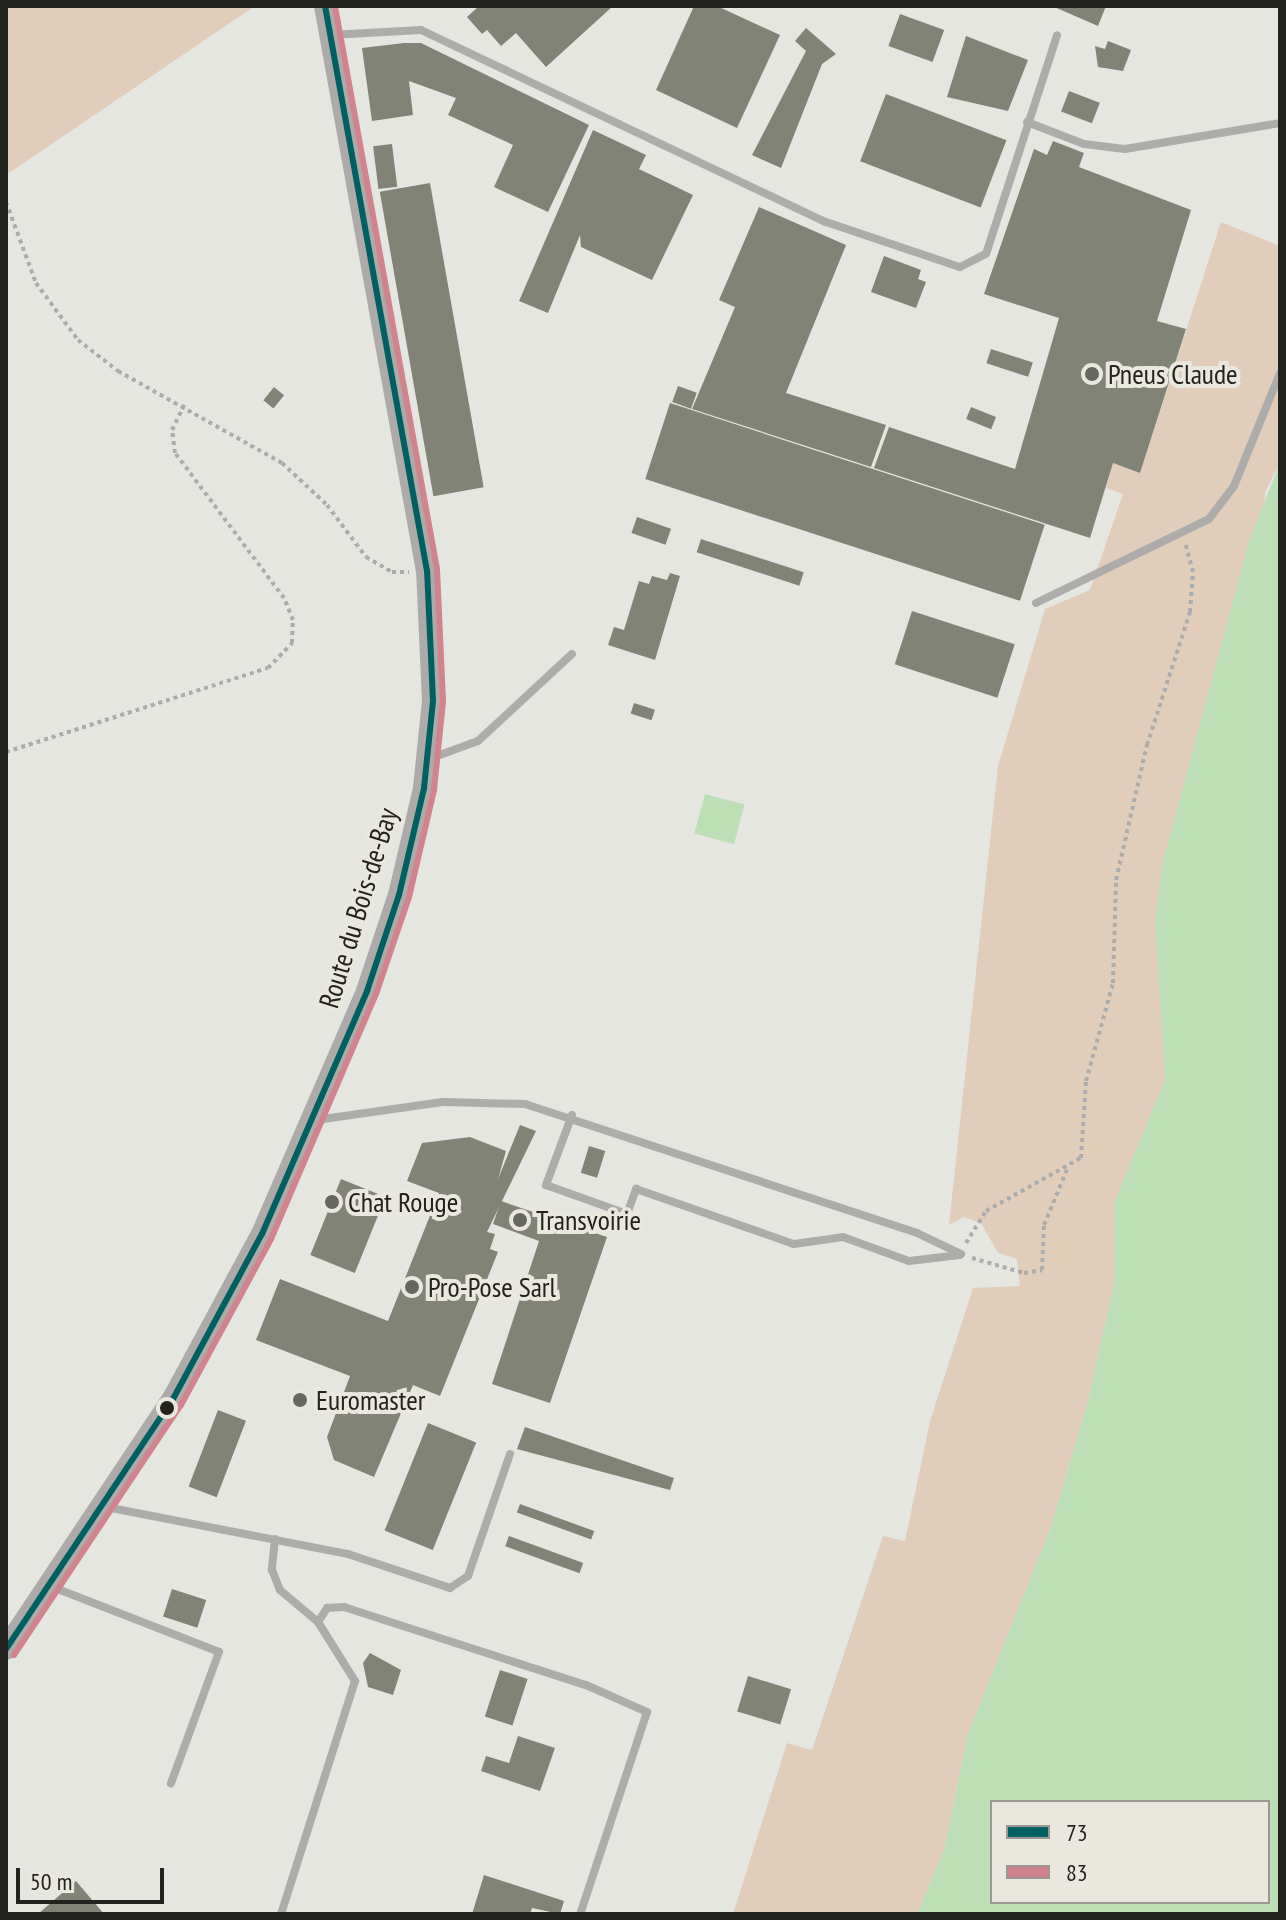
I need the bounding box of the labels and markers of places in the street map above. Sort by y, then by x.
place label: Pneus Claude [1108,357,1238,391]
marker: Pneus Claude [1083,365,1101,383]
place label: Chat Rouge [348,1185,458,1219]
marker: Chat Rouge [323,1193,341,1211]
place label: Transvoirie [536,1203,641,1237]
marker: Transvoirie [511,1211,529,1229]
place label: Pro-Pose Sarl [428,1270,556,1304]
marker: Pro-Pose Sarl [403,1278,421,1296]
place label: Euromaster [316,1383,426,1417]
marker: Euromaster [291,1391,309,1409]
unlabelled marker [159,1400,175,1416]

